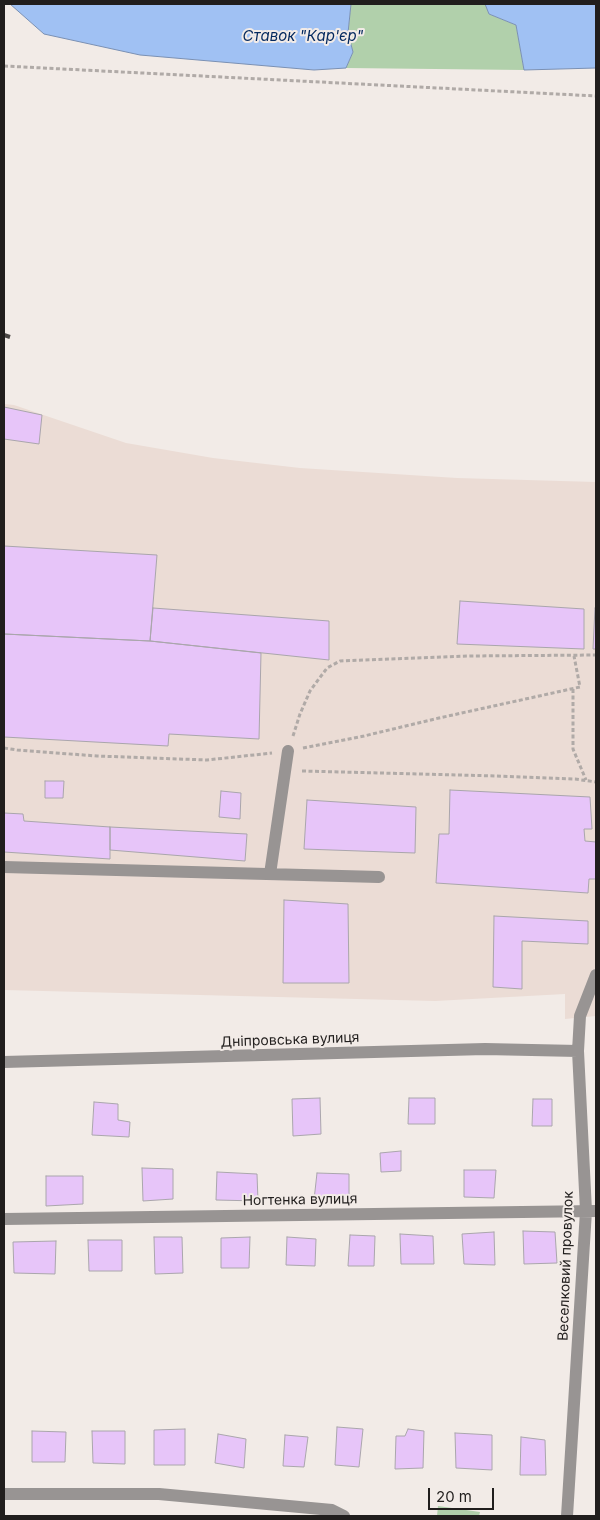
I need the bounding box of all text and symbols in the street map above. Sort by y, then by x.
water label: Ставок "Кар'єр" [243,27,363,45]
street label: Дніпровська вулиця [220,1029,360,1051]
street label: Ногтенка вулиця [242,1191,358,1209]
street label: Веселковий провулок [555,1191,577,1341]
scale bar [430,1478,496,1510]
text: 20 m [436,1487,472,1506]

